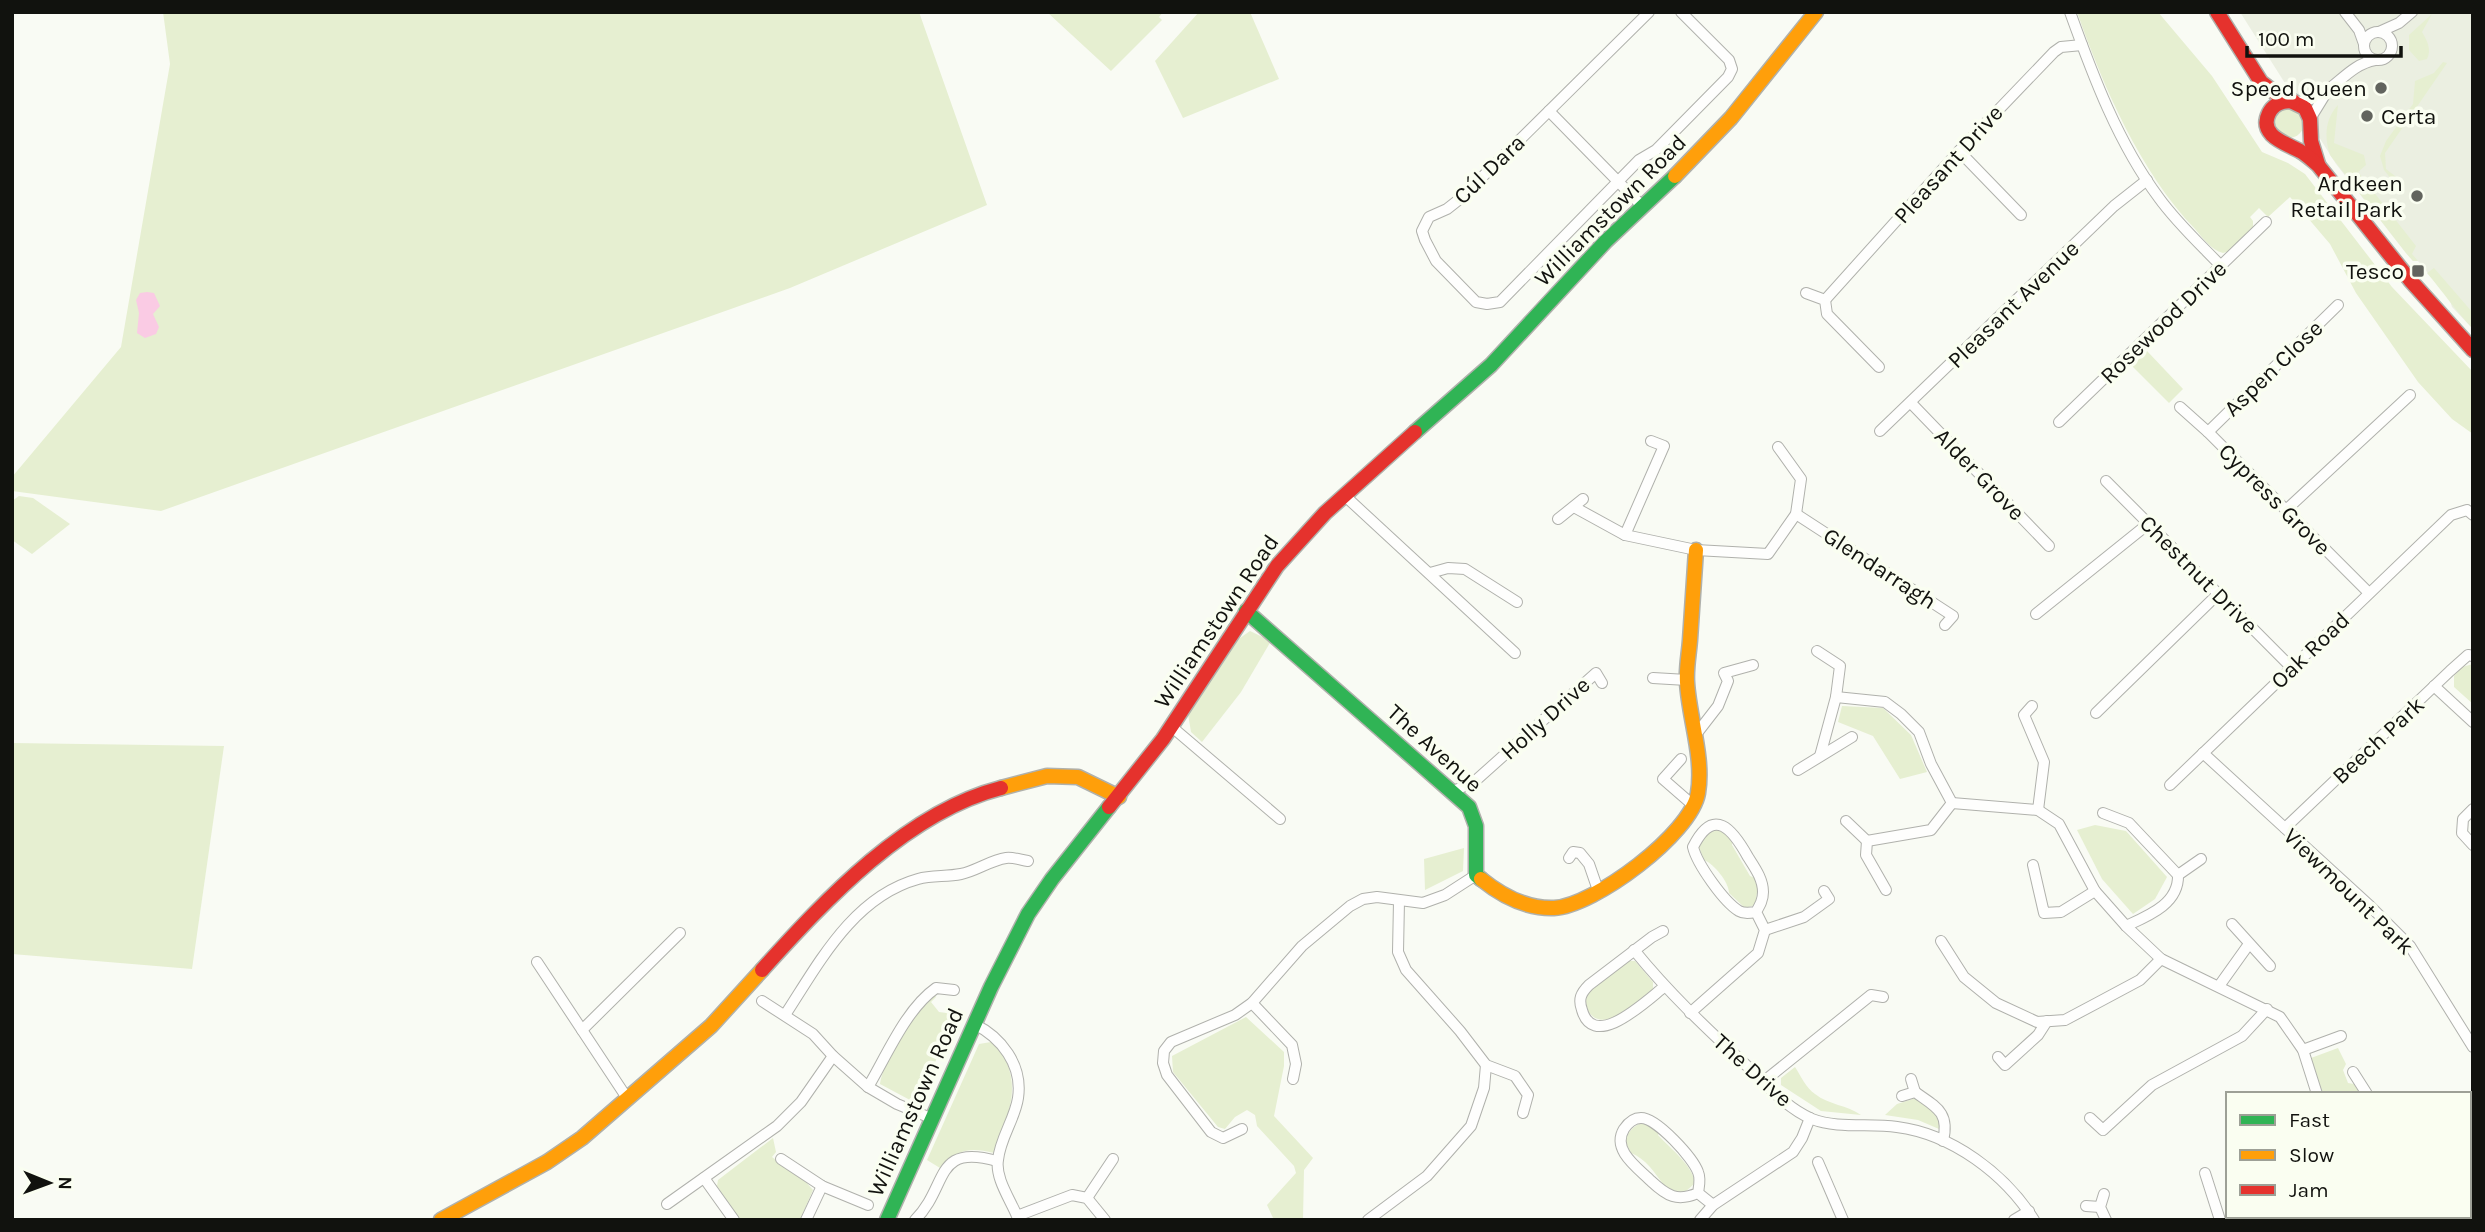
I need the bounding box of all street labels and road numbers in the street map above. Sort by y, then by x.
street label: Pleasant Drive [1888,100,2009,229]
street label: Cúl Dara [1448,129,1531,210]
street label: Williamstown Road [1529,129,1692,292]
street label: Pleasant Avenue [1942,235,2085,374]
street label: Rosewood Drive [2095,255,2232,389]
street label: Aspen Close [2218,315,2328,422]
street label: Alder Grove [1929,423,2030,526]
street label: Cypress Grove [2213,438,2336,561]
street label: Chestnut Drive [2134,510,2263,639]
street label: Glendarragh [1818,522,1941,615]
street label: Williamstown Road [1148,529,1285,713]
street label: Oak Road [2265,606,2355,694]
street label: Holly Drive [1495,671,1596,765]
street label: Beech Park [2327,691,2430,790]
street label: The Avenue [1382,699,1488,798]
street label: Viewmount Park [2278,822,2420,960]
street label: Williamstown Road [862,1004,969,1201]
street label: The Drive [1708,1028,1798,1113]

